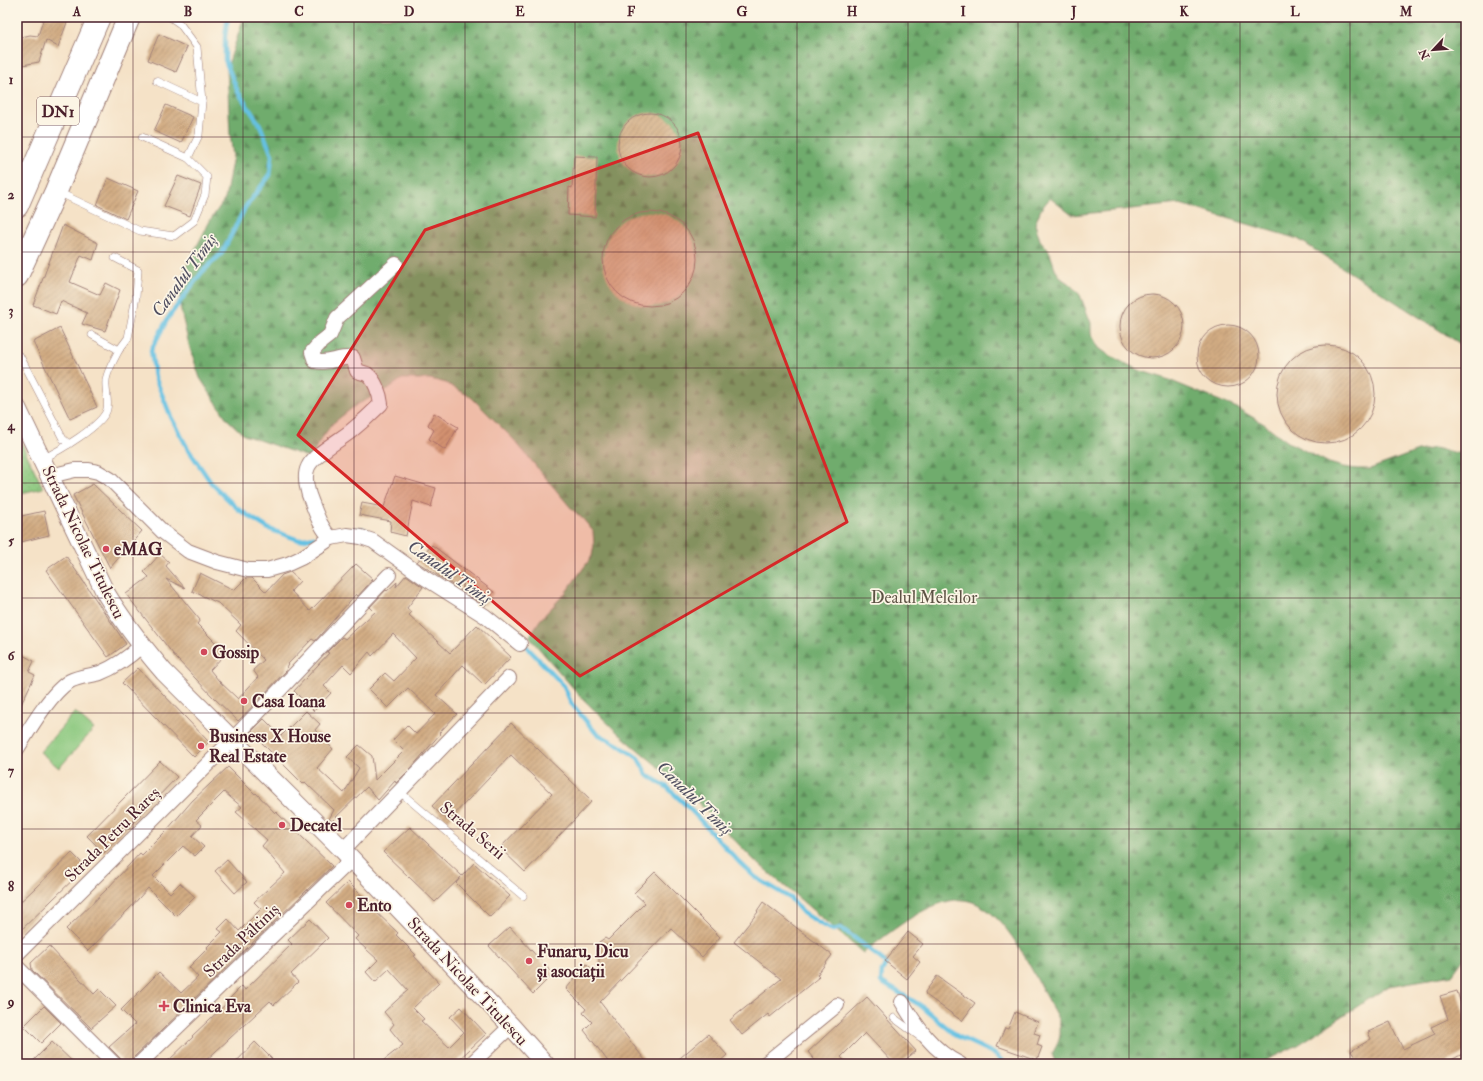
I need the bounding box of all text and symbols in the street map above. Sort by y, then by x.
text: A [72,4,82,20]
text: B [184,4,192,20]
text: C [294,4,304,20]
text: D [404,4,415,20]
text: E [515,4,525,20]
text: F [627,4,636,20]
text: G [737,4,748,20]
text: H [847,4,858,20]
text: I [960,4,966,20]
text: J [1070,4,1077,21]
text: K [1179,4,1189,20]
text: L [1290,4,1300,20]
text: M [1399,4,1413,20]
north arrow [1413,30,1453,70]
text: N [1416,46,1433,62]
text: 1 [9,72,14,88]
road number: DN1 [37,97,79,125]
text: 2 [8,187,15,203]
water label: Canalul Timiș [146,228,223,322]
text: 3 [9,303,14,319]
text: 4 [6,418,15,434]
street label: Strada Nicolae Titulescu [37,462,130,622]
text: 5 [8,533,14,549]
water label: Canalul Timiș [403,535,497,610]
place label: eMAG [114,539,163,560]
marker: eMAG [101,544,111,554]
park label: Dealul Melcilor [871,587,978,608]
place label: Gossip [212,642,260,664]
marker: Gossip [199,647,209,657]
text: 6 [8,648,16,664]
place label: Casa Ioana [252,691,326,712]
marker: Casa Ioana [239,696,249,706]
place label: Business X House Real Estate [209,726,332,767]
marker: Business X House Real Estate [196,741,206,751]
water label: Canalul Timiș [652,756,738,841]
text: 7 [8,763,15,779]
street label: Strada Petru Rareș [60,782,165,886]
street label: Strada Serii [436,797,510,864]
place label: Decatel [290,815,342,836]
marker: Decatel [277,820,287,830]
text: 8 [8,879,14,895]
place label: Ento [357,895,392,916]
street label: Strada Păltiniș [199,899,284,982]
marker: Ento [344,900,354,910]
street label: Strada Nicolae Titulescu [403,913,533,1050]
place label: Funaru, Dicu și asociații [537,941,629,982]
marker: Funaru, Dicu și asociații [524,956,534,966]
text: 9 [6,994,15,1010]
place label: Clinica Eva [173,996,252,1017]
marker: Clinica Eva [158,1000,170,1012]

